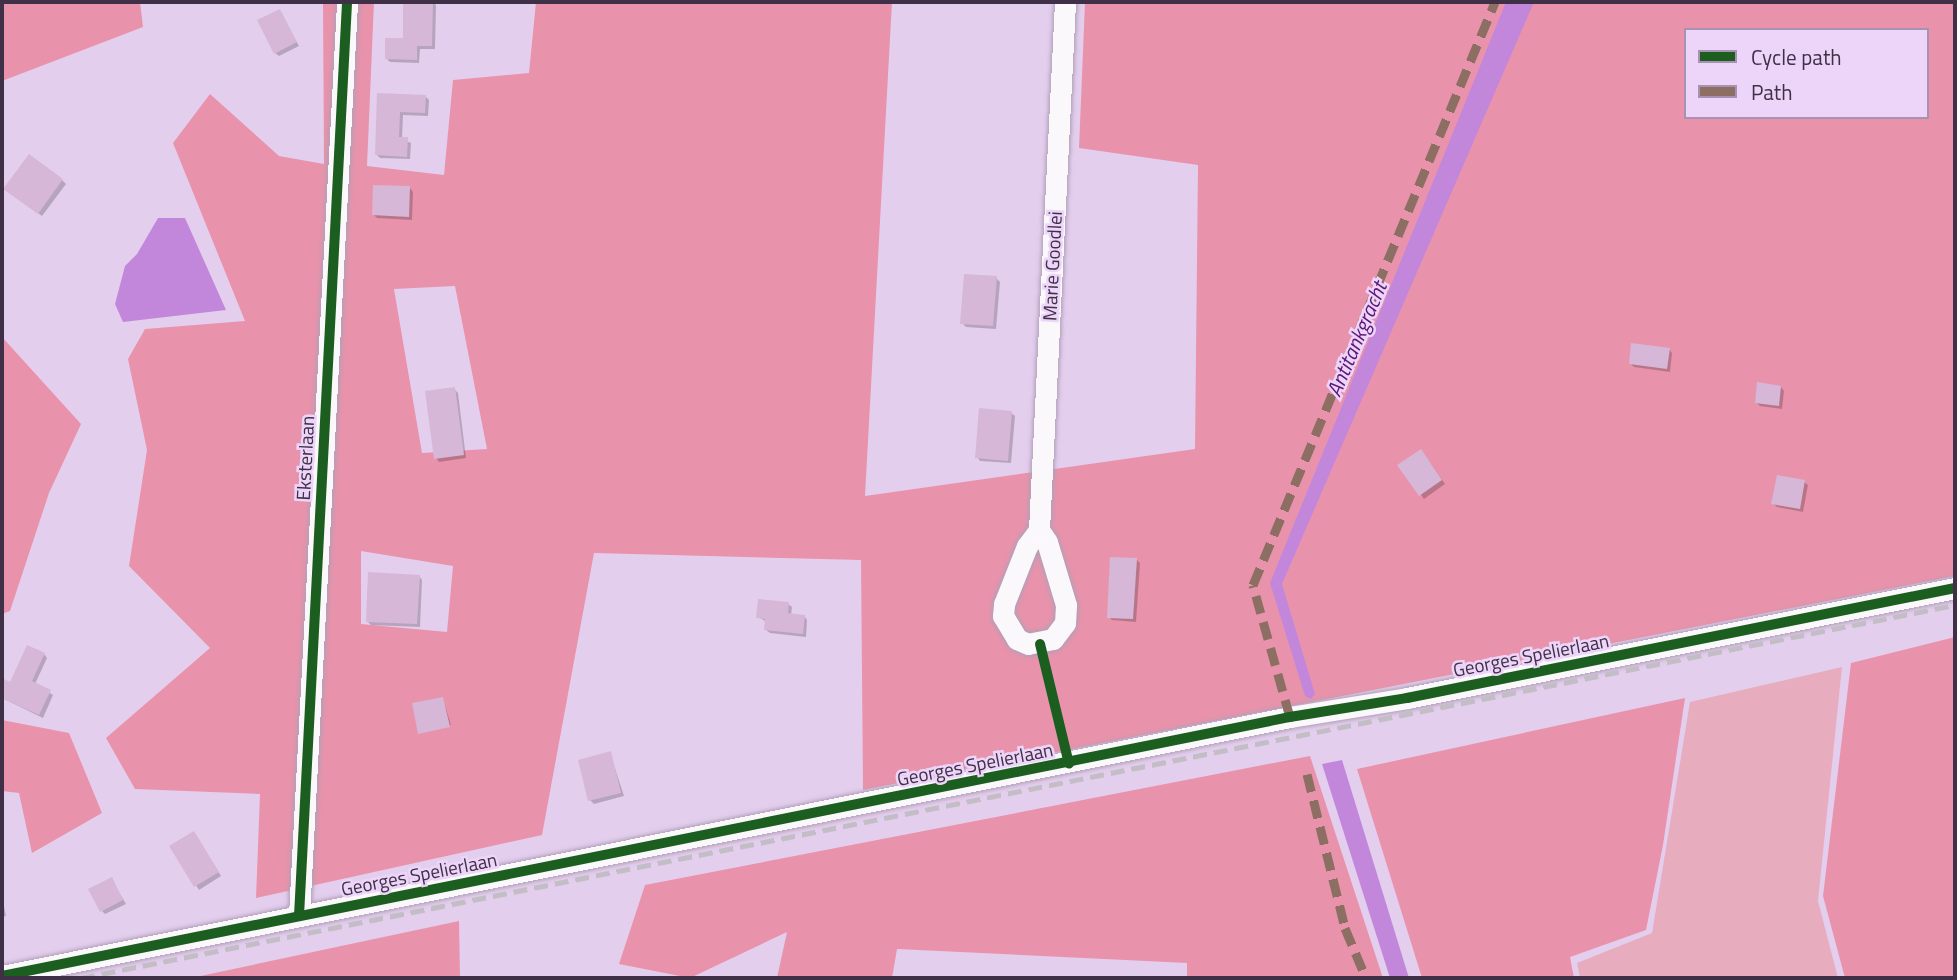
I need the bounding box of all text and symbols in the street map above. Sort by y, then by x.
legend [1684,28,1929,119]
text: Cycle path [1751,41,1842,73]
text: Path [1751,76,1793,108]
street label: Marie Goodlei [1038,211,1066,321]
water label: Antitankgracht [1321,278,1391,400]
street label: Eksterlaan [291,415,319,501]
street label: Georges Spelierlaan [1451,629,1611,681]
street label: Georges Spelierlaan [895,738,1055,790]
street label: Georges Spelierlaan [339,848,499,900]

